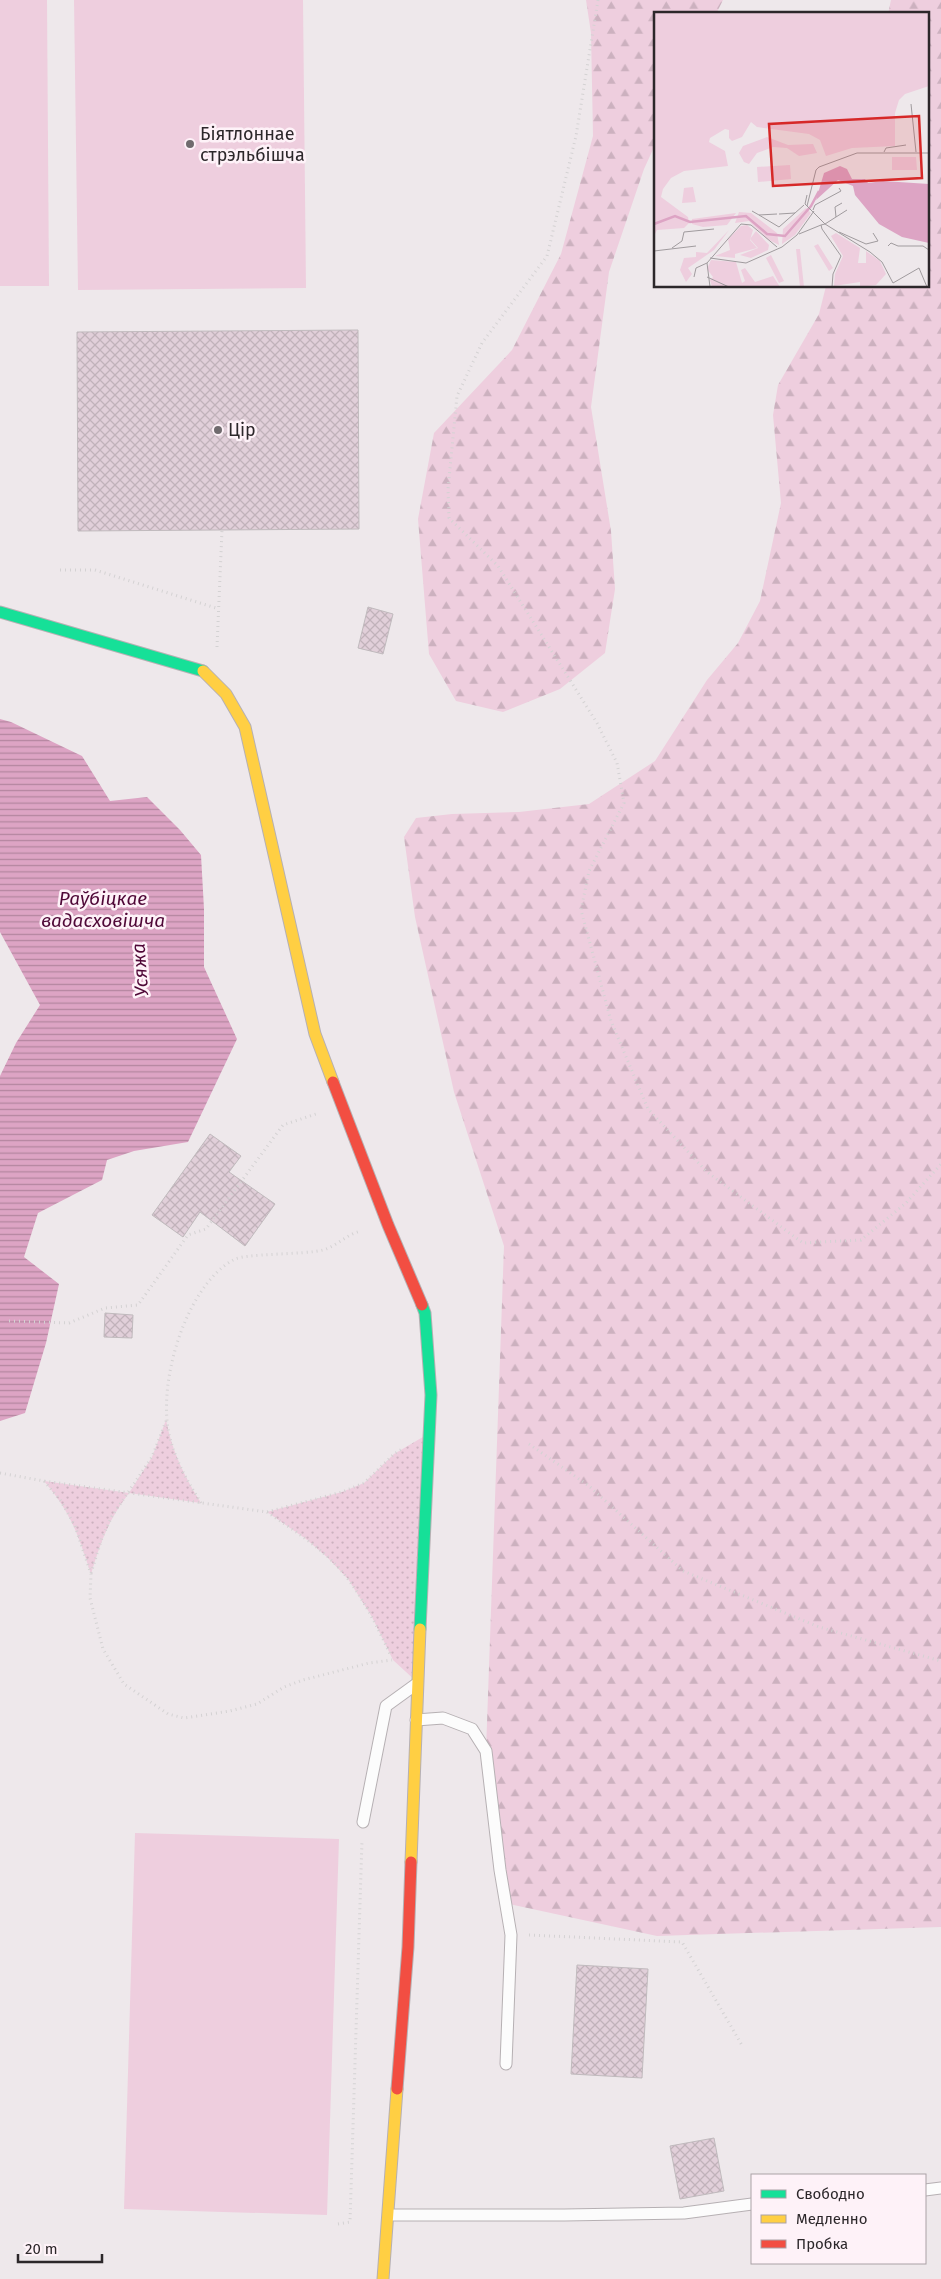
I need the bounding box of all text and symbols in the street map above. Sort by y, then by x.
inset map [654,12,928,288]
place label: Біятлоннае стрэльбішча [200,123,305,166]
marker: Біятлоннае стрэльбішча [184,138,196,150]
place label: Цір [228,419,256,441]
marker: Цір [212,424,224,436]
water label: Раўбіцкае вадасховішча [41,887,165,932]
water label: Усяжа [127,942,153,998]
legend [751,2174,926,2264]
text: Свободно [796,2185,865,2203]
text: Медленно [796,2210,868,2228]
scale bar [18,2232,101,2264]
text: Пробка [796,2235,848,2253]
text: 20 m [25,2240,58,2258]

